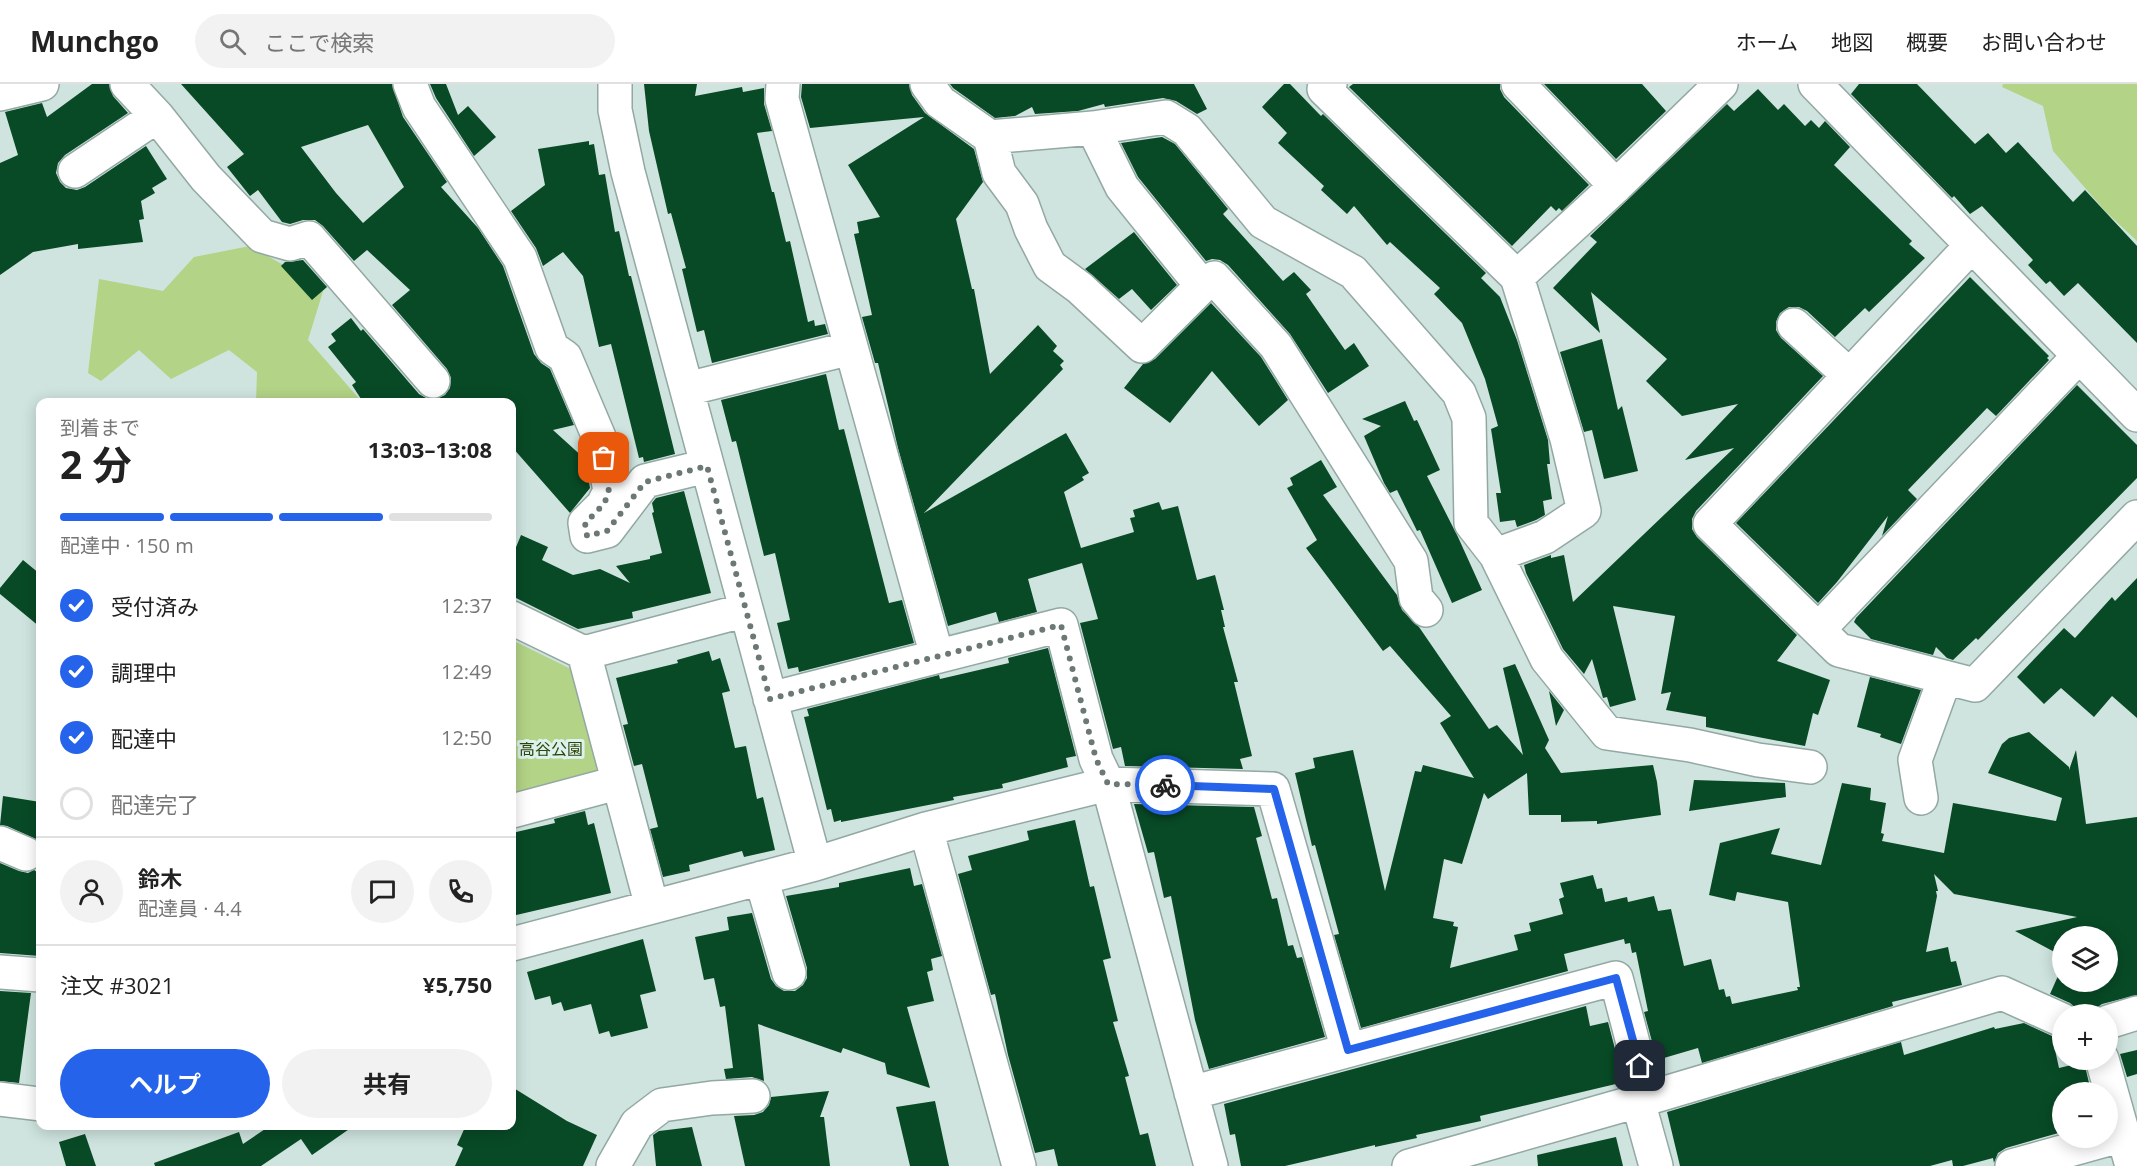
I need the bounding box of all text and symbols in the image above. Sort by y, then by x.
search box [195,14,615,68]
text: Munchgo [30,22,159,60]
icon: search [216,25,249,58]
text: ここで検索 [264,27,374,57]
text: ホーム [1736,28,1798,56]
text: 地図 [1831,28,1873,56]
text: 概要 [1906,28,1948,56]
text: お問い合わせ [1981,28,2107,56]
text: 到着まで [60,414,140,441]
pin [578,432,629,483]
text: 13:03–13:08 [368,434,492,464]
text: 2 分 [60,437,131,490]
icon: bag [587,441,620,474]
text: 配達中 · 150 m [60,532,194,559]
icon: check [60,589,93,622]
text: 受付済み [111,591,199,621]
text: 12:37 [441,592,492,619]
icon: check [60,655,93,688]
text: 調理中 [111,657,177,687]
text: 12:49 [441,658,492,685]
icon: check [60,721,93,754]
text: 配達中 [111,723,177,753]
text: 12:50 [441,724,492,751]
park label: 高谷公園 [519,738,583,760]
courier [1135,755,1195,815]
icon: bike [1149,769,1182,802]
text: 配達完了 [111,789,199,819]
button: person [60,860,123,923]
button: chat [351,860,414,923]
button: phone [429,860,492,923]
text: 鈴木 [138,863,182,893]
text: 配達員 · 4.4 [138,895,242,922]
map controls [2052,926,2118,1148]
button: layers [2052,926,2118,992]
text: ¥5,750 [423,969,492,999]
text: 注文 #3021 [60,970,174,1000]
button: + [2052,1004,2118,1070]
pin [1614,1040,1665,1091]
button: ヘルプ [60,1049,270,1118]
button: 共有 [282,1049,492,1118]
icon: home [1623,1049,1656,1082]
button: − [2052,1082,2118,1148]

